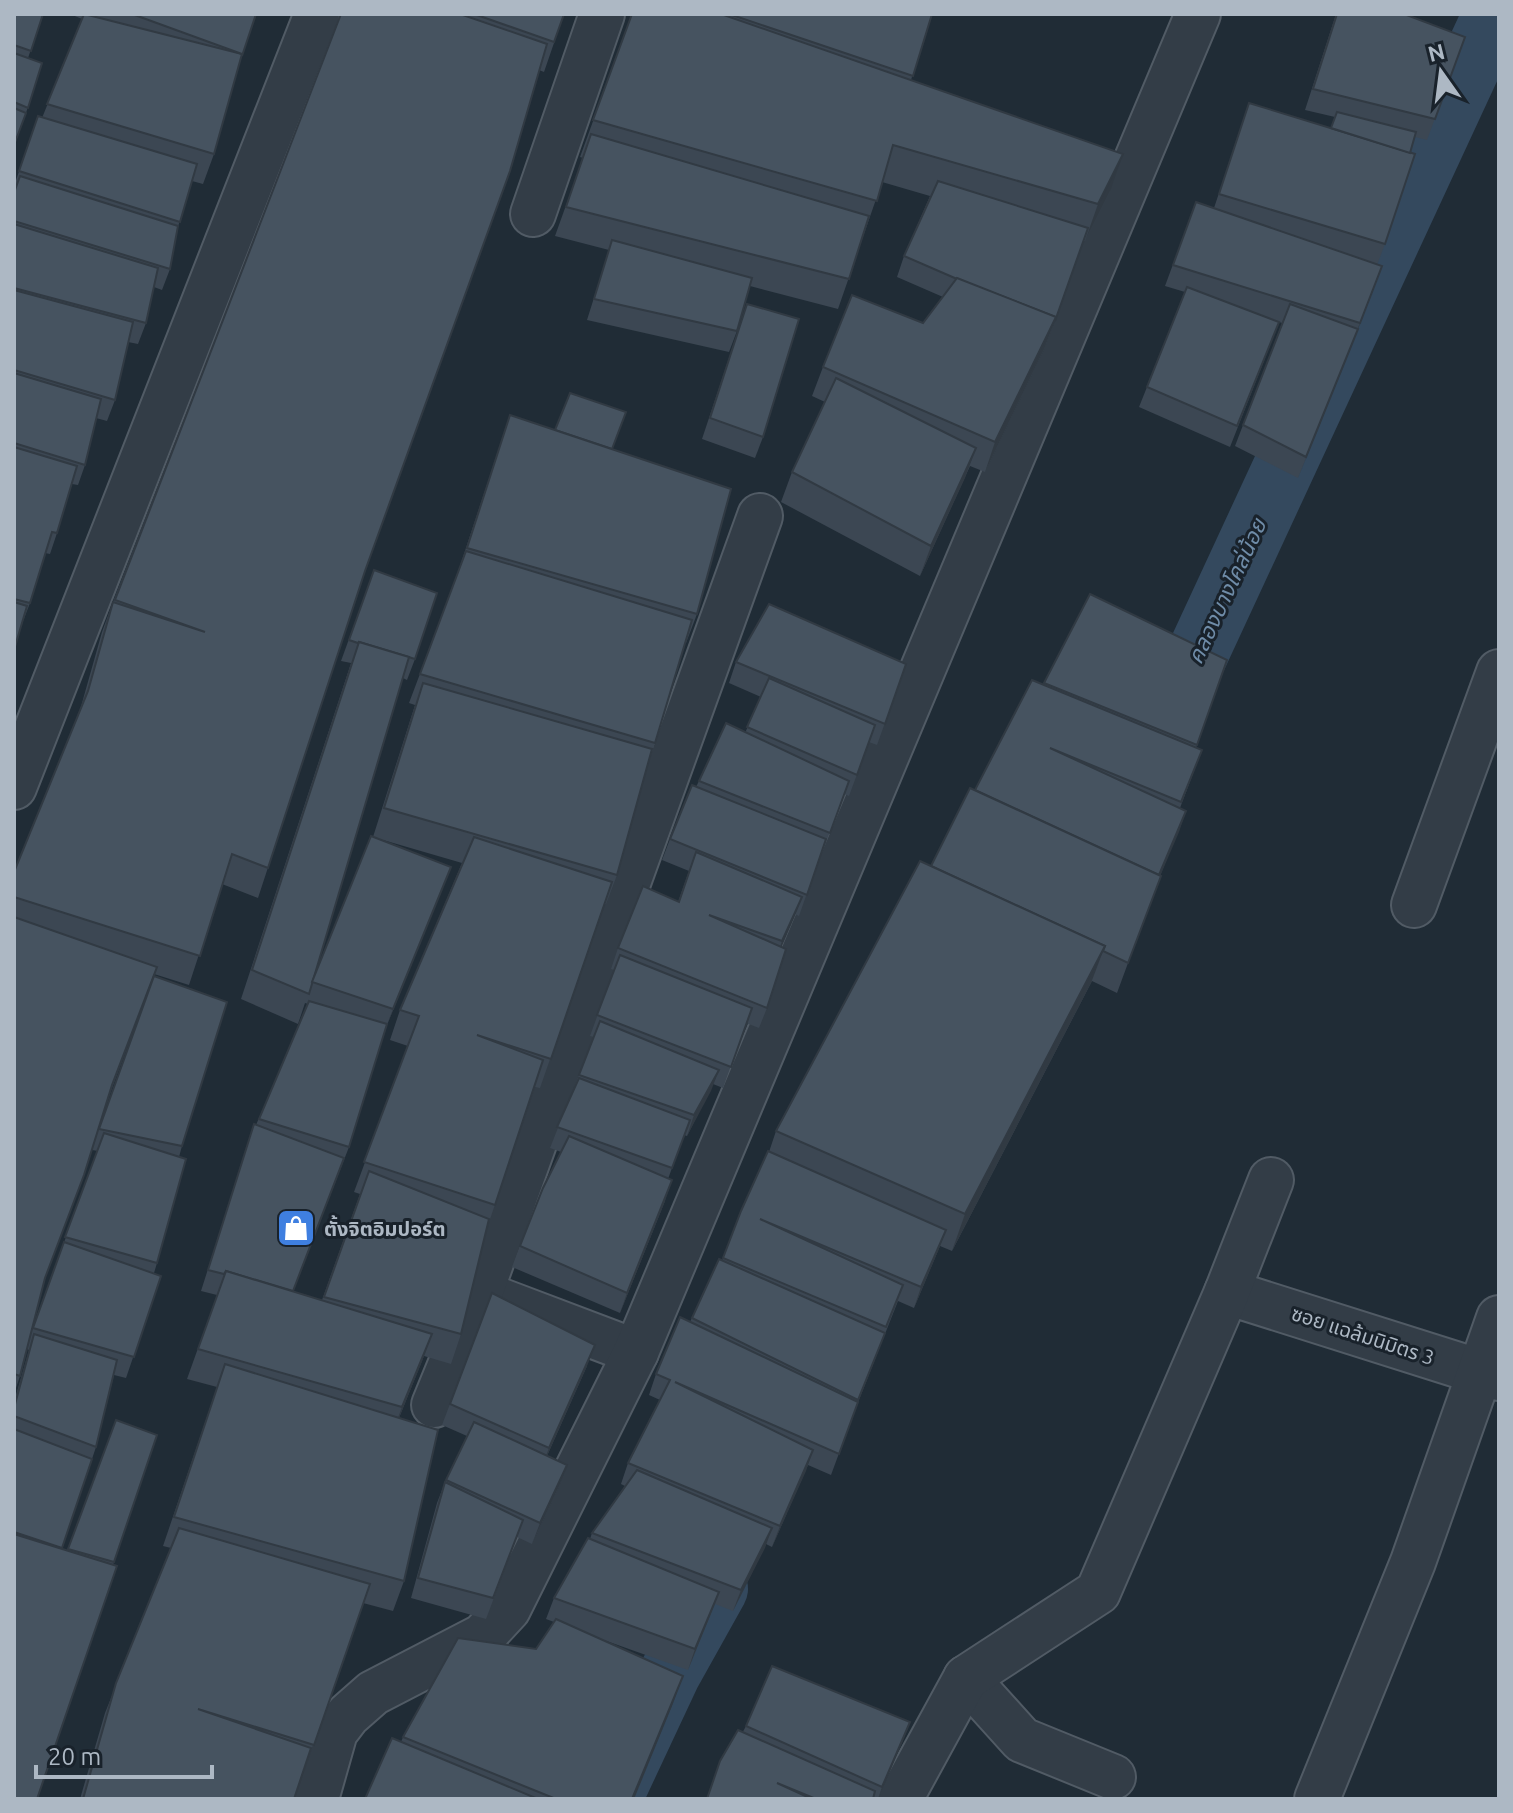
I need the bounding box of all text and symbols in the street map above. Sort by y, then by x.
north arrow [1401,32,1481,112]
text: N [1425,38,1447,66]
water label: คลองบางโคล่น้อย [1182,513,1271,667]
shop icon: ตั้งจิตอิมปอร์ต [275,1207,317,1249]
place label: ตั้งจิตอิมปอร์ต [324,1215,446,1240]
street label: ซอย แฉล้มนิมิตร 3 [1289,1301,1437,1369]
scale bar [36,1729,212,1779]
text: 20 m [48,1743,101,1770]

